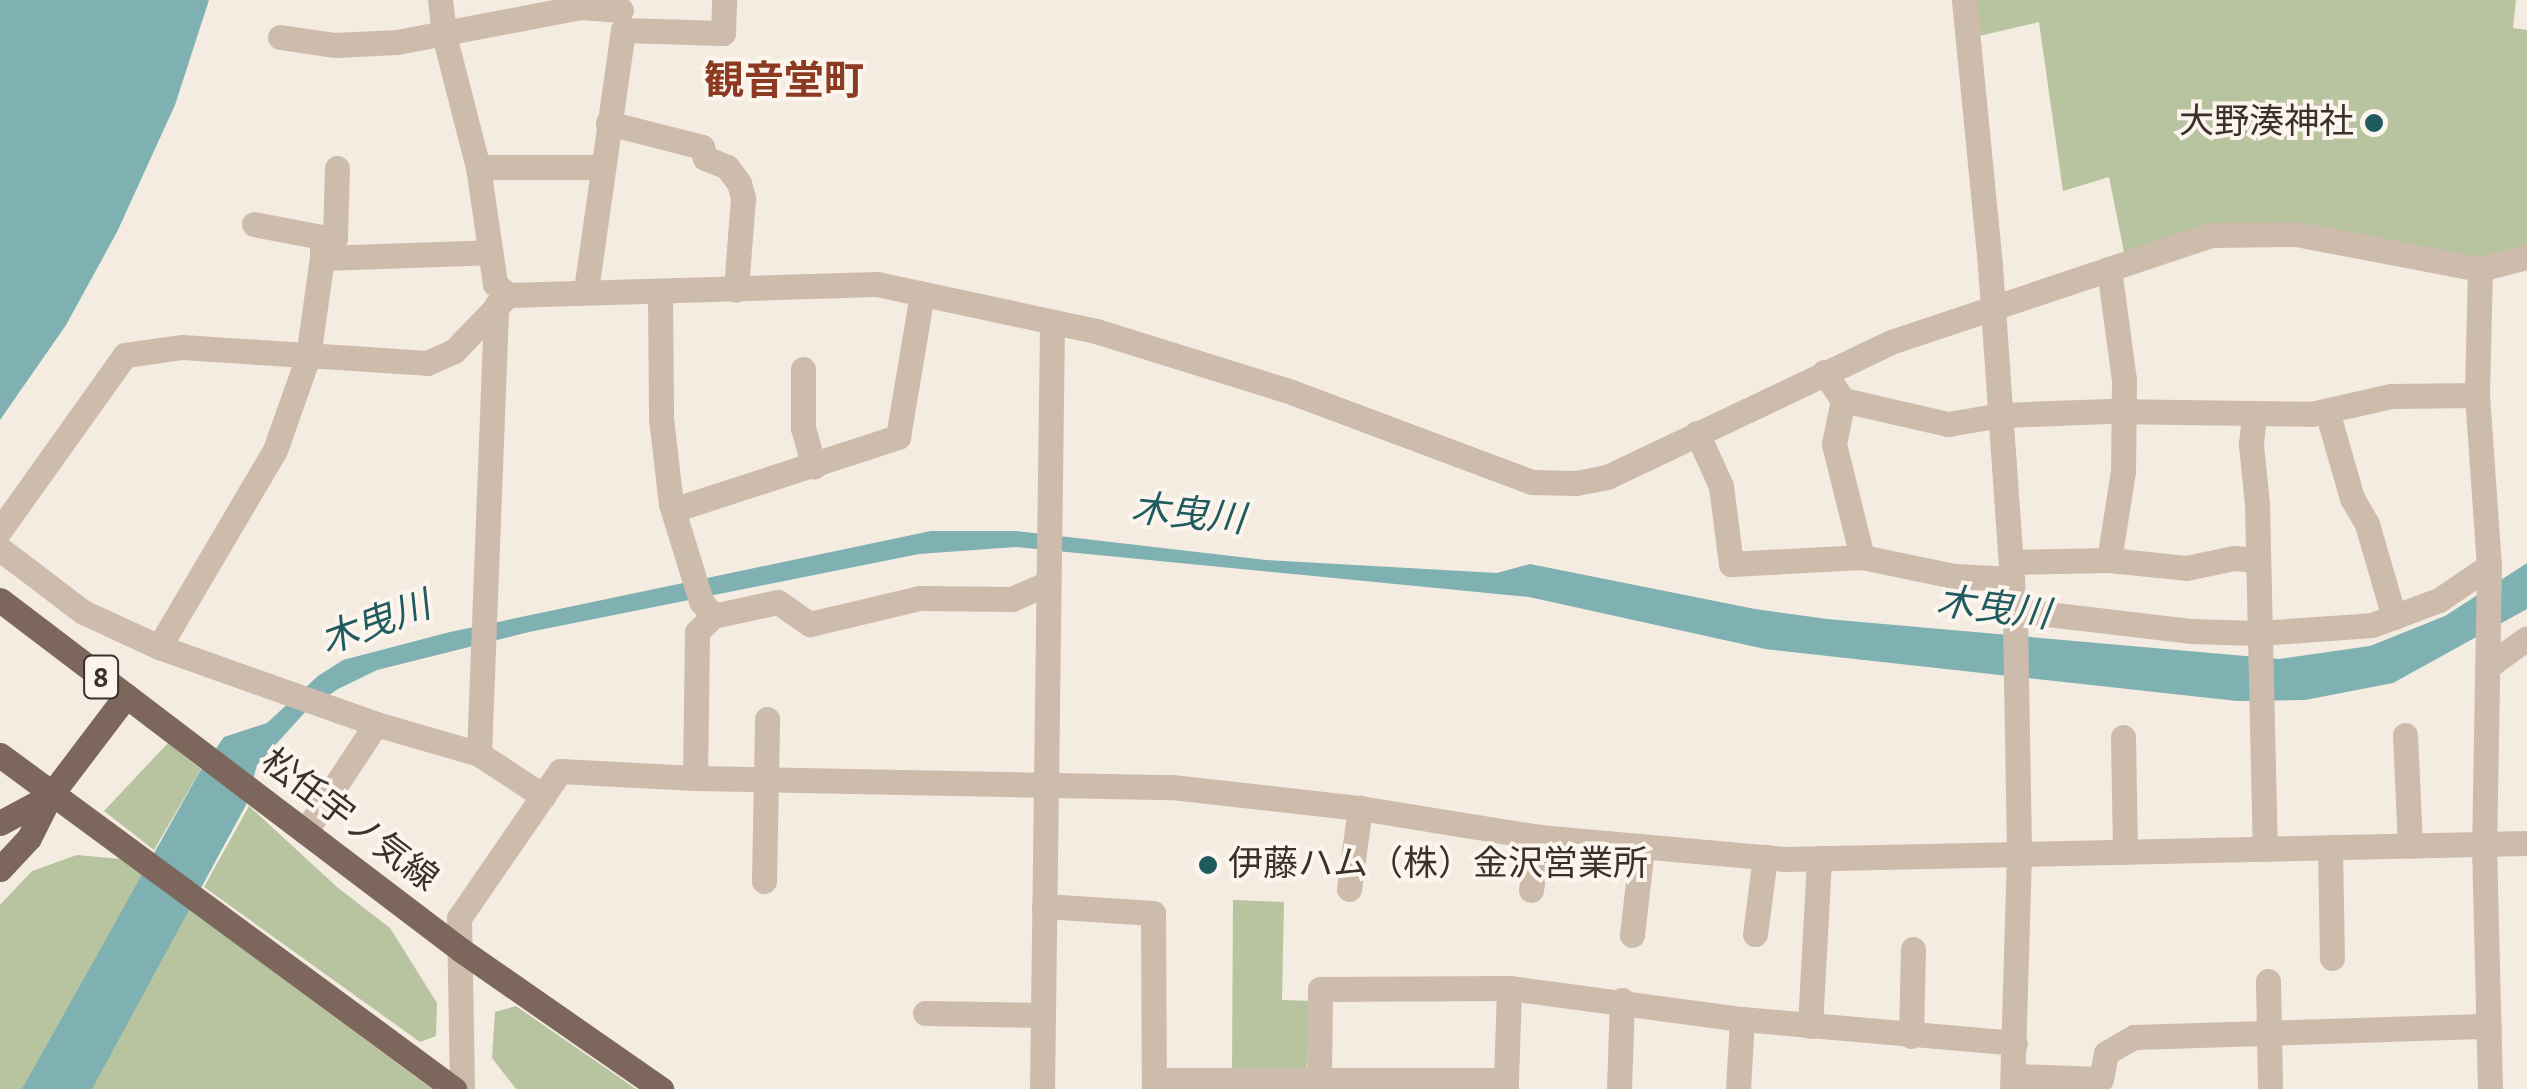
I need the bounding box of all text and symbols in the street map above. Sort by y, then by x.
district label: 観音堂町 [704,58,864,106]
place label: 大野湊神社 [2179,102,2354,144]
marker: 大野湊神社 [2363,112,2385,134]
water label: 木曳川 [1129,487,1247,545]
water label: 木曳川 [1934,580,2052,640]
water label: 木曳川 [315,584,437,666]
road number: 8 [81,650,121,704]
street label: 松任宇ノ気線 [253,741,445,901]
place label: 伊藤ハム（株）金沢営業所 [1228,844,1648,886]
marker: 伊藤ハム（株）金沢営業所 [1197,854,1219,876]

